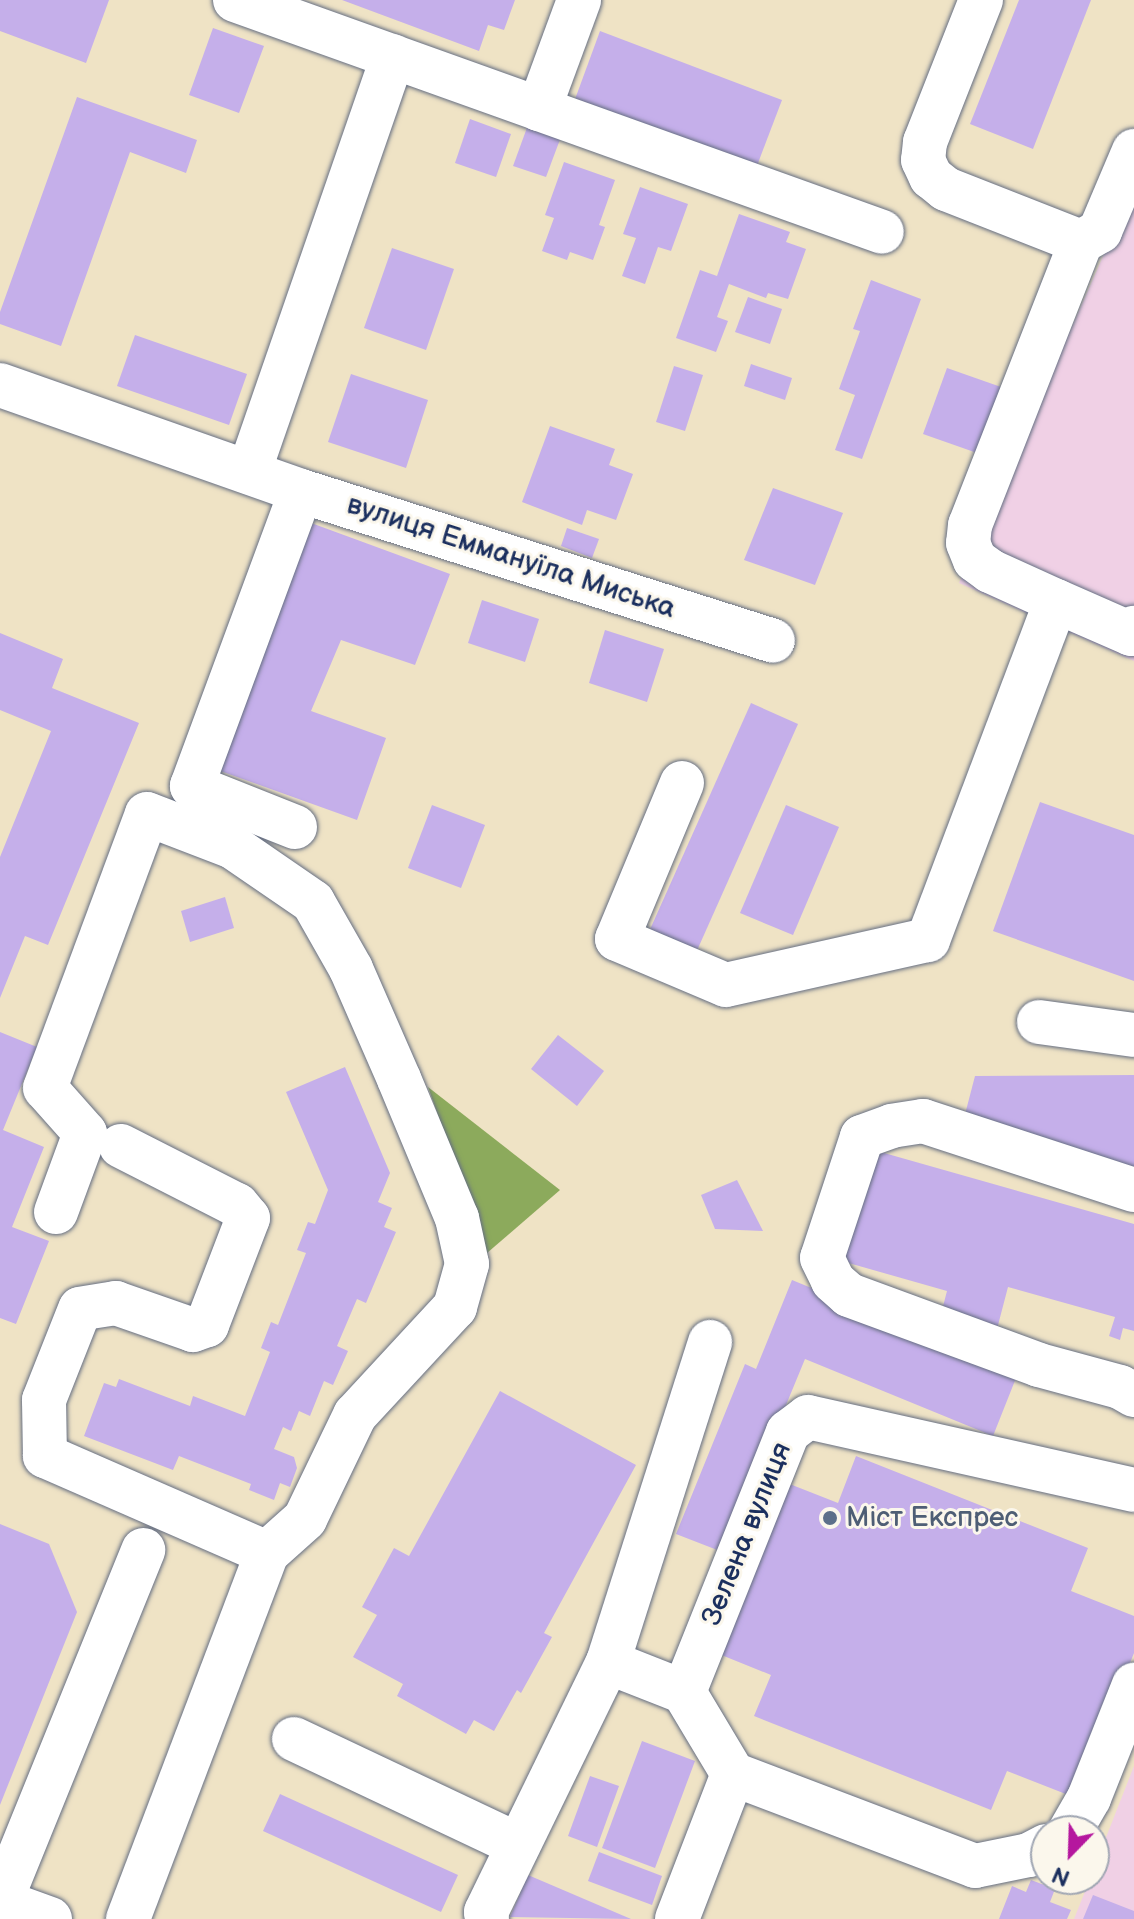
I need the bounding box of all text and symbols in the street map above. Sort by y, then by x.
street label: вулиця Еммануїла Миська [343,488,679,626]
street label: Зелена вулиця [695,1438,799,1630]
place label: Міст Експрес [846,1501,1018,1535]
marker: Міст Експрес [821,1509,839,1527]
north arrow [1030,1815,1110,1895]
text: N [1048,1860,1074,1891]

